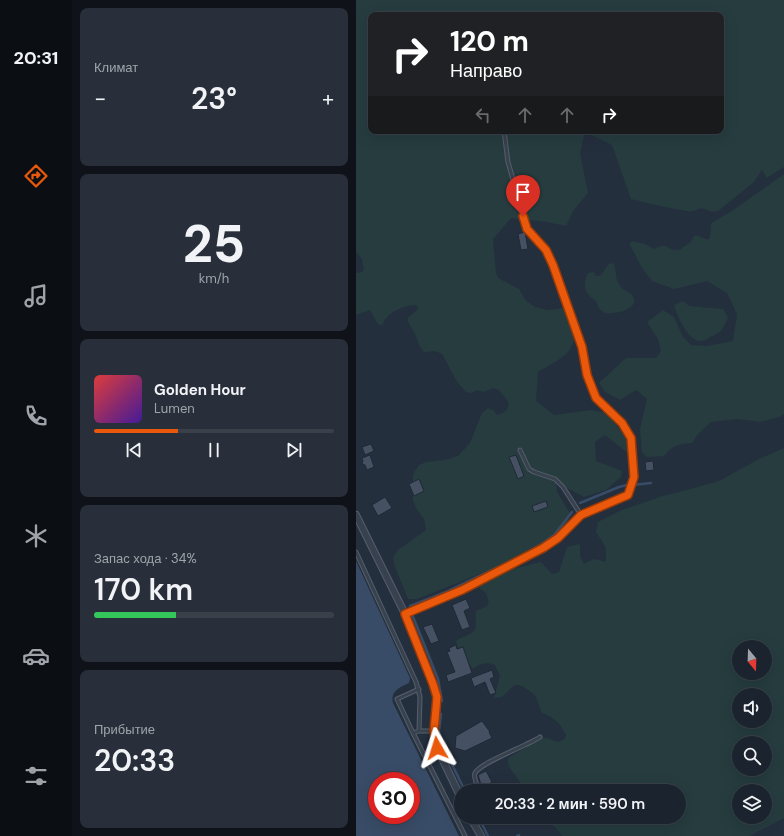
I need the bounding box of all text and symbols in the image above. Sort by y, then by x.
text: 120 m [450,23,529,60]
icon: right [384,28,436,80]
text: 20:31 [14,46,58,70]
text: Климат [94,59,138,76]
text: Направо [450,59,522,83]
text: 23° [191,79,237,118]
text: − [94,84,106,113]
text: + [322,84,334,113]
icon: left [472,104,494,126]
icon: ahead [514,104,536,126]
icon: ahead [556,104,578,126]
icon: right [598,104,620,126]
icon: directions [22,162,50,190]
pin [506,175,540,216]
icon: arrive [512,181,534,203]
text: 25 [183,210,245,278]
text: km/h [199,270,229,287]
icon: music [22,282,50,310]
text: Golden Hour [154,380,246,400]
text: Lumen [154,400,195,417]
icon: phone [22,402,50,430]
icon: previous [123,439,145,461]
icon: pause [203,439,225,461]
icon: next [283,439,305,461]
icon: climate [22,522,50,550]
text: Запас хода · 34% [94,550,197,567]
text: 170 km [94,570,193,609]
north arrow [732,640,772,680]
map controls [732,640,772,824]
icon: car [22,642,50,670]
button: sound [732,688,772,728]
text: Прибытие [94,721,155,738]
position arrow [416,727,458,769]
button: search [732,736,772,776]
text: 20:33 [94,741,175,780]
icon: filters [22,762,50,790]
speed limit sign: 30 [368,772,420,824]
button: layers [732,784,772,824]
text: 20:33 · 2 мин · 590 m [495,794,645,814]

